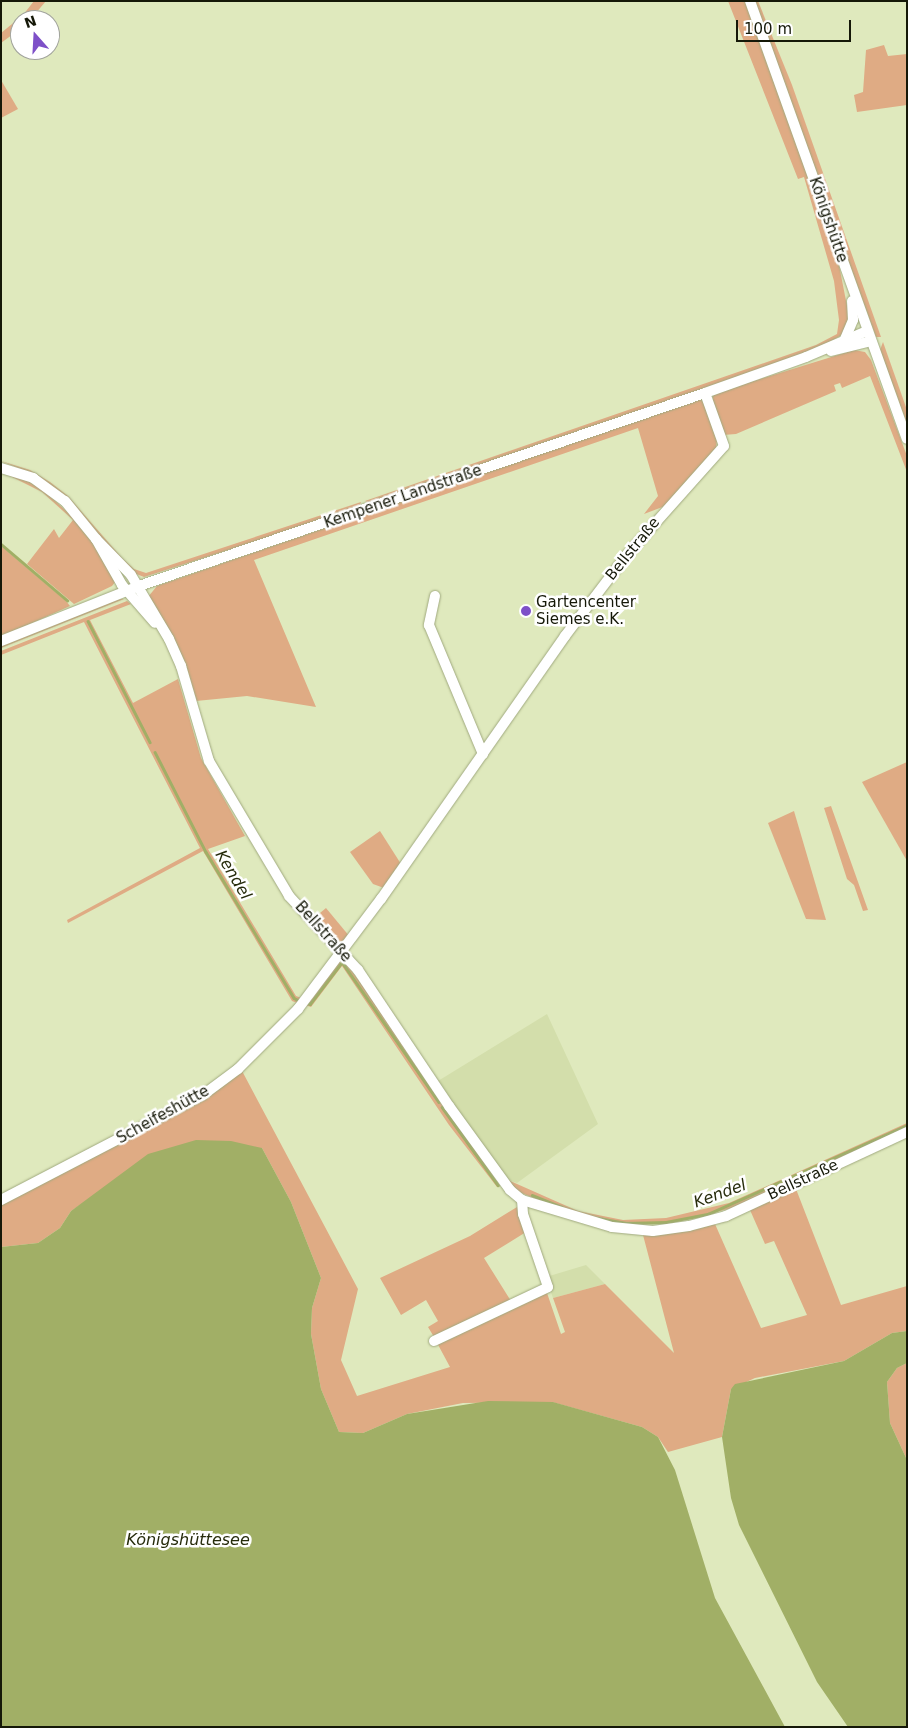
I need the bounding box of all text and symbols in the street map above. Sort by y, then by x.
north arrow [10,10,60,60]
scale bar [738,10,853,42]
text: N [22,12,39,31]
text: 100 m [744,20,792,38]
street label: Königshütte [805,175,851,265]
street label: Kempener Landstraße [322,462,484,532]
street label: Bellstraße [602,514,664,584]
place label: Gartencenter Siemes e.K. [536,593,636,628]
marker: Gartencenter Siemes e.K. [520,605,532,617]
water label: Kendel [211,847,255,903]
street label: Bellstraße [291,898,355,966]
street label: Scheifeshütte [114,1082,212,1148]
street label: Bellstraße [765,1156,841,1204]
water label: Kendel [691,1176,749,1212]
water label: Königshüttesee [126,1530,250,1550]

